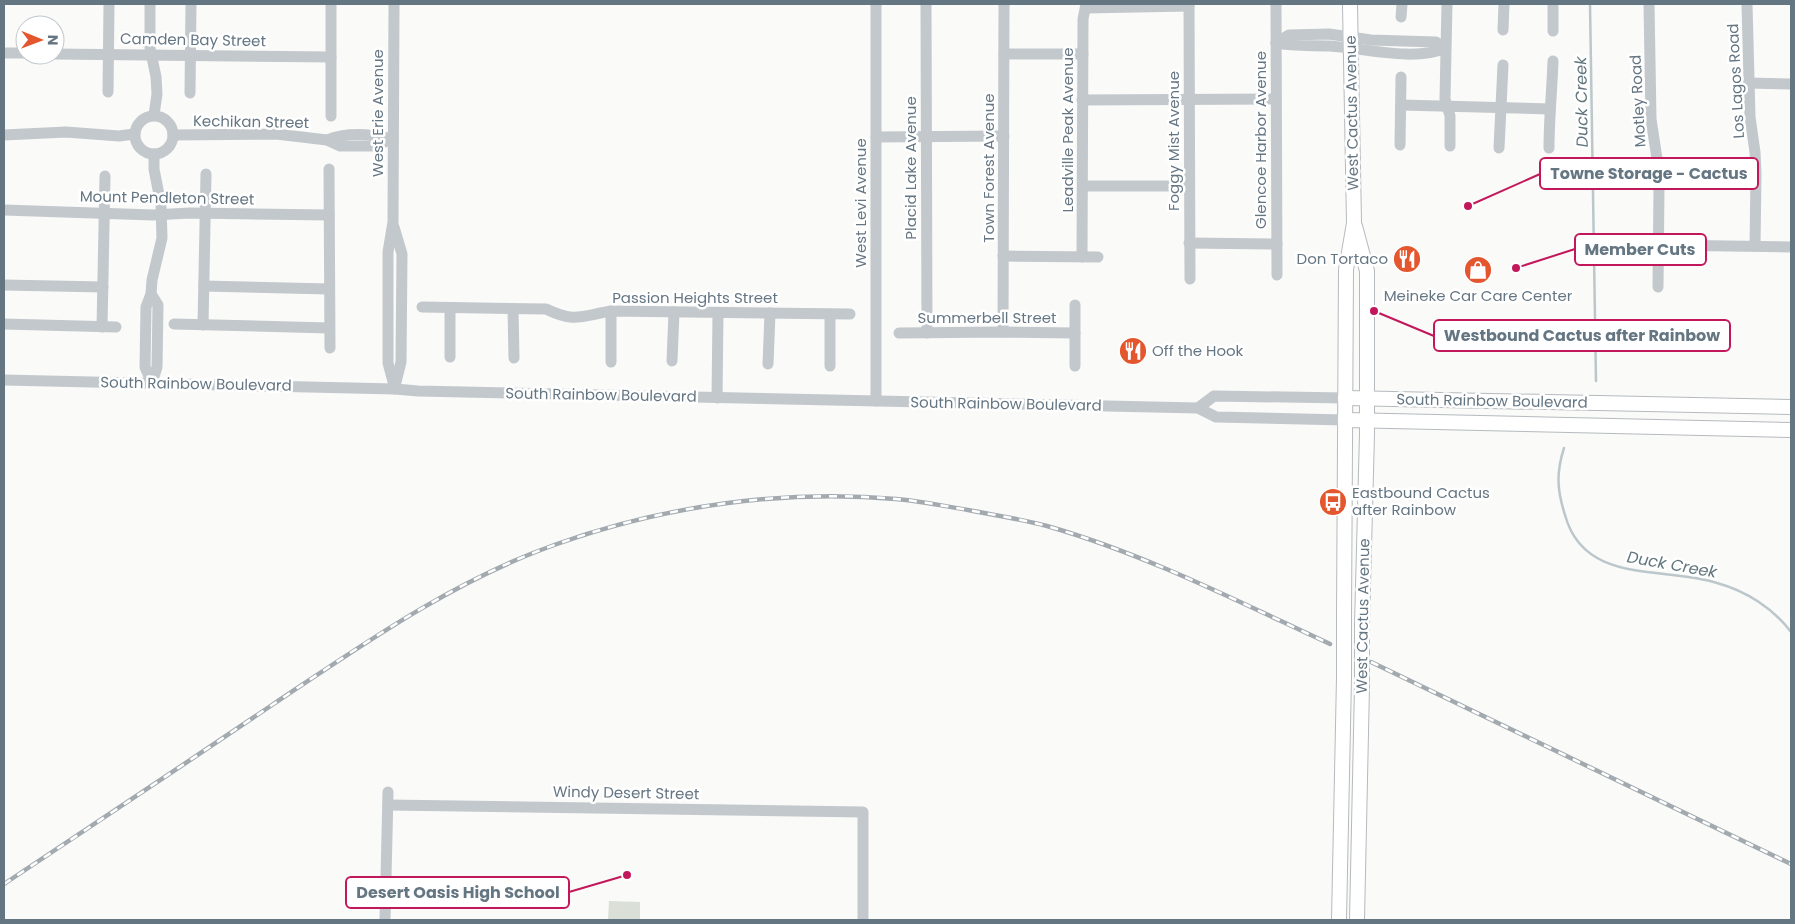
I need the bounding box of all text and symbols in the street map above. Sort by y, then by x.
north arrow [15,15,65,65]
street label: Los Lagos Road [1722,23,1749,139]
street label: Camden Bay Street [120,28,266,51]
text: N [43,35,63,46]
street label: West Cactus Avenue [1340,35,1363,191]
street label: Leadville Peak Avenue [1057,47,1078,213]
street label: West Erie Avenue [367,49,388,177]
street label: Glencoe Harbor Avenue [1250,51,1271,229]
street label: Motley Road [1625,54,1650,148]
water label: Duck Creek [1569,56,1594,148]
street label: Foggy Mist Avenue [1163,71,1184,211]
street label: Town Forest Avenue [978,93,999,243]
street label: Placid Lake Avenue [900,96,921,240]
street label: Kechikan Street [193,110,309,133]
street label: West Levi Avenue [850,138,871,268]
callout: Towne Storage - Cactus [1540,158,1758,189]
text: Towne Storage - Cactus [1550,162,1748,185]
street label: Mount Pendleton Street [80,185,254,210]
callout: Member Cuts [1575,234,1706,265]
text: Member Cuts [1585,238,1695,261]
restaurant icon: Don Tortaco [1392,244,1422,274]
place label: Don Tortaco [1297,248,1388,269]
shop icon: Meineke Car Care Center [1463,255,1493,285]
place label: Meineke Car Care Center [1384,285,1573,306]
street label: Passion Heights Street [612,287,778,308]
street label: Summerbell Street [918,307,1056,328]
callout: Westbound Cactus after Rainbow [1434,320,1730,351]
text: Westbound Cactus after Rainbow [1444,324,1720,347]
restaurant icon: Off the Hook [1118,336,1148,366]
place label: Off the Hook [1152,340,1244,361]
street label: South Rainbow Boulevard [100,371,292,396]
street label: South Rainbow Boulevard [505,382,697,407]
street label: South Rainbow Boulevard [1396,388,1588,413]
street label: South Rainbow Boulevard [910,391,1102,416]
place label: Eastbound Cactus after Rainbow [1352,482,1490,520]
bus stop icon: Eastbound Cactus after Rainbow [1318,487,1348,517]
street label: West Cactus Avenue [1351,538,1374,694]
water label: Duck Creek [1625,545,1719,584]
street label: Windy Desert Street [553,781,699,804]
callout: Desert Oasis High School [346,877,569,908]
text: Desert Oasis High School [356,881,560,904]

